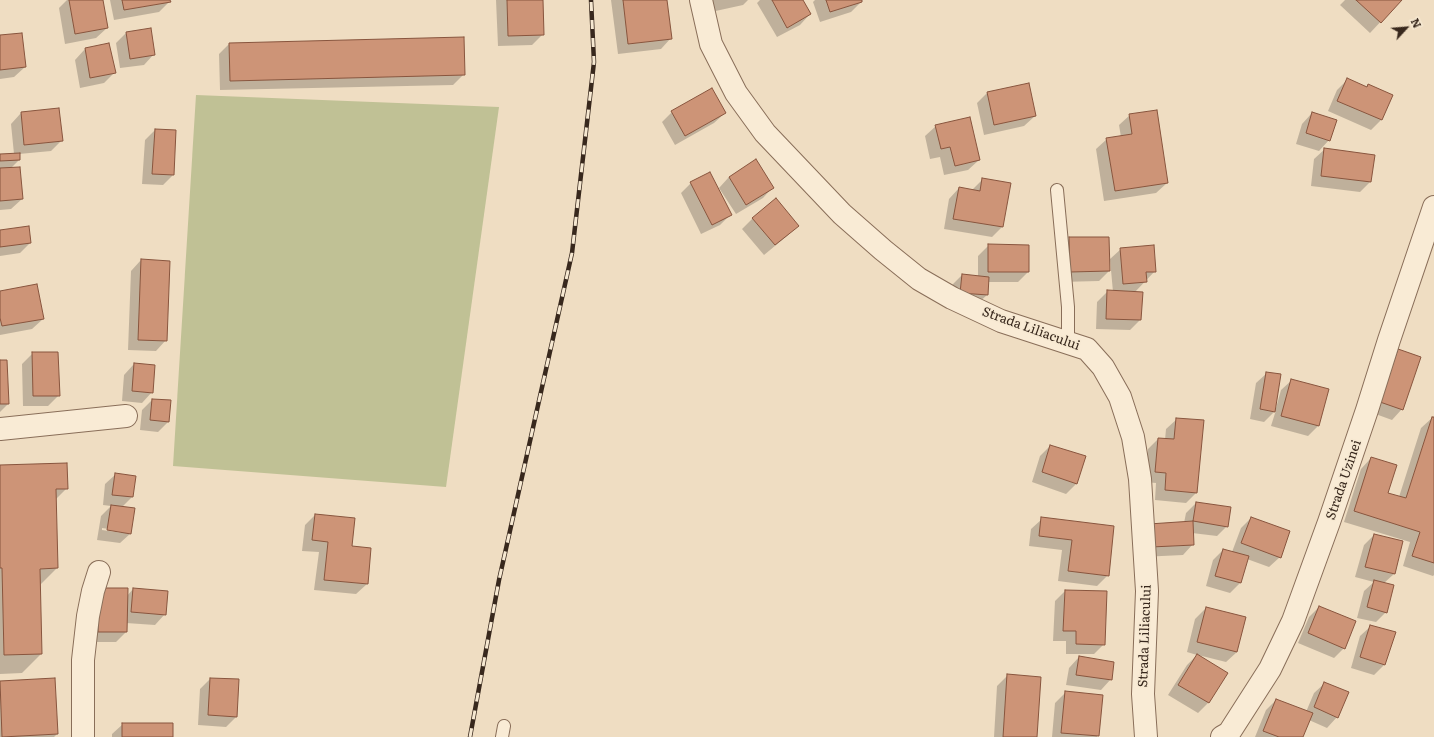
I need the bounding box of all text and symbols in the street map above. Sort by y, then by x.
north arrow [1386,8,1426,48]
text: N [1408,15,1426,30]
street label: Strada Liliacului [980,304,1082,354]
street label: Strada Uzinei [1323,438,1365,522]
street label: Strada Liliacului [1135,584,1155,688]

